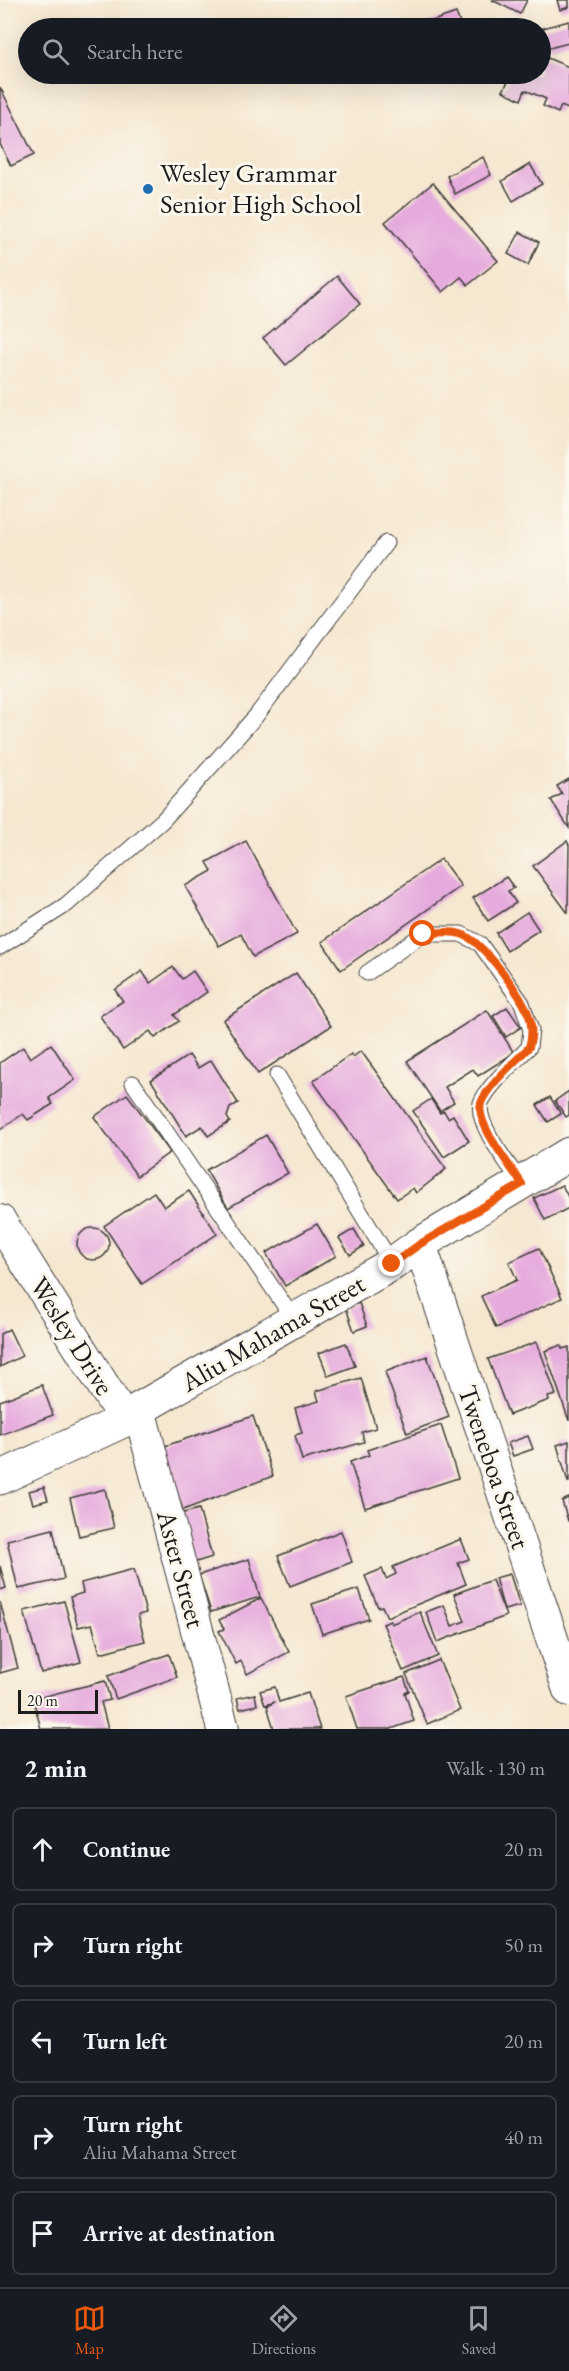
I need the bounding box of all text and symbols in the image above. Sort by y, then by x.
search box [18,18,551,84]
icon: search [39,35,72,68]
text: Search here [87,37,182,66]
place label: Wesley Grammar Senior High School [160,155,362,221]
marker: Wesley Grammar Senior High School [141,182,155,196]
route start [409,920,435,946]
route end [378,1250,404,1276]
street label: Aliu Mahama Street [173,1265,372,1400]
street label: Wesley Drive [22,1270,123,1401]
street label: Tweneboa Street [450,1380,539,1554]
street label: Aster Street [149,1505,214,1632]
scale bar [18,1687,98,1714]
text: 20 m [27,1690,58,1711]
text: 2 min [24,1751,87,1785]
text: Walk · 130 m [446,1755,545,1781]
icon: ahead [26,1833,59,1866]
text: Continue [83,1835,170,1864]
text: 20 m [504,1836,543,1862]
icon: right [26,1929,59,1962]
text: Turn right [83,1931,182,1960]
text: 50 m [504,1932,543,1958]
icon: left [26,2025,59,2058]
text: Turn left [83,2027,167,2056]
text: 20 m [504,2028,543,2054]
text: Turn right [83,2110,182,2139]
icon: right [26,2121,59,2154]
text: 40 m [504,2124,543,2150]
text: Aliu Mahama Street [83,2139,236,2165]
icon: arrive [26,2217,59,2250]
text: Arrive at destination [83,2219,275,2248]
tab: Map [73,2302,106,2359]
tab: Directions [252,2302,316,2359]
tab: Saved [462,2302,496,2359]

